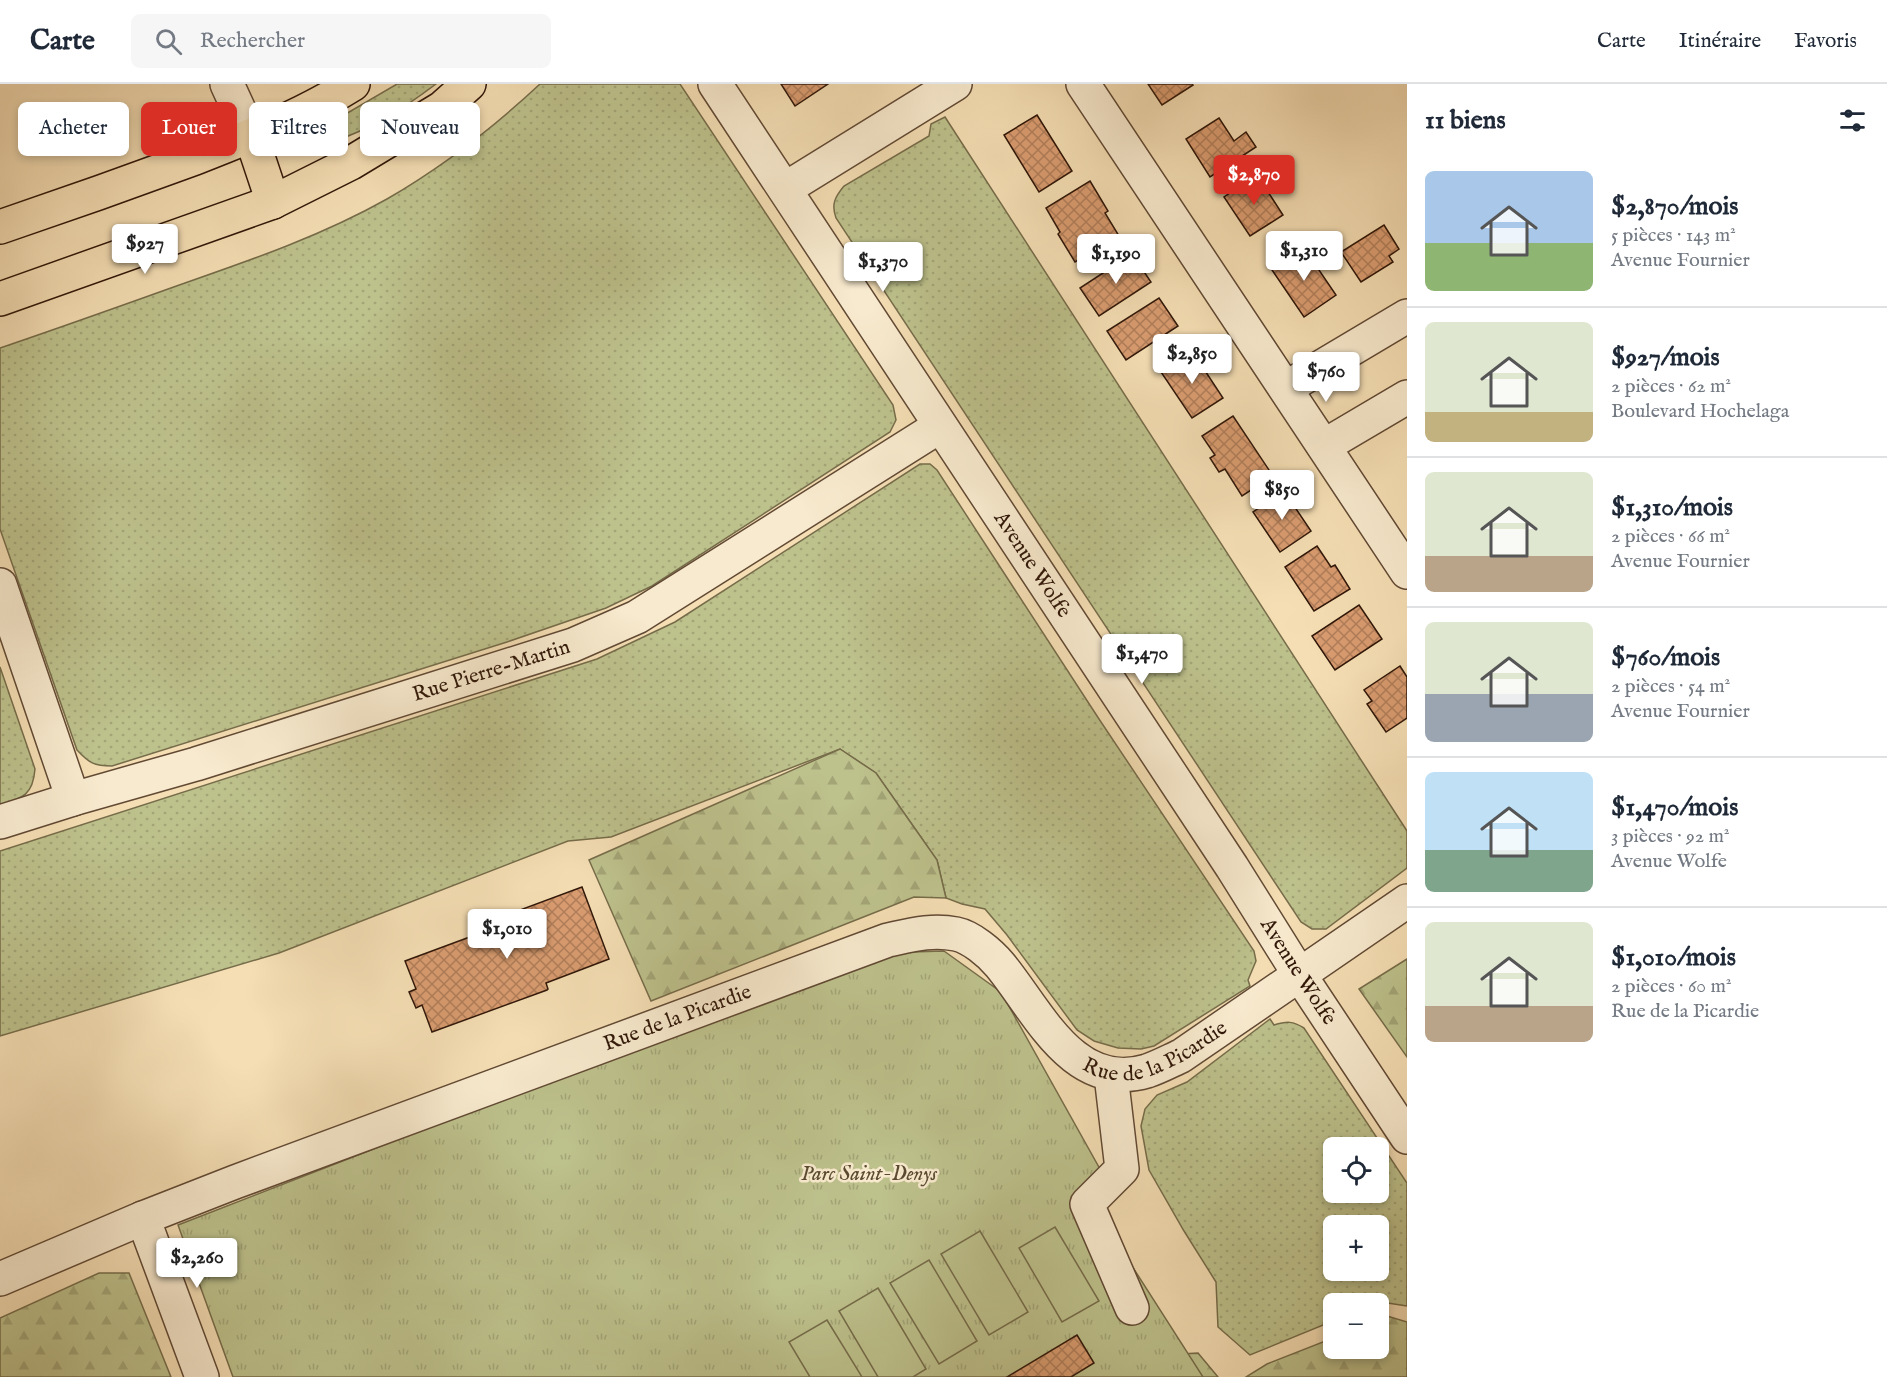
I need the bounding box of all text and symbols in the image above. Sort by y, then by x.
search box [131,14,551,68]
text: Carte [30,24,95,59]
icon: search [152,25,185,58]
text: Rechercher [200,27,305,55]
text: Carte [1597,28,1646,55]
text: Itinéraire [1679,28,1761,55]
text: Favoris [1794,28,1857,55]
chip: Acheter [18,102,129,156]
chip: Louer [141,102,237,156]
chip: Filtres [249,102,348,156]
chip: Nouveau [360,102,480,156]
text: 11 biens [1425,104,1506,137]
icon: filters [1836,104,1869,137]
pin: $2,870 [1205,155,1303,206]
text: $2,870 [1228,162,1280,187]
text: $2,870/mois [1611,190,1739,223]
icon: home [1473,195,1545,267]
text: 5 pièces · 143 m² [1611,223,1736,248]
pin: $927 [109,224,181,275]
text: $927 [126,231,164,256]
pin: $1,310 [1255,231,1353,282]
pin: $1,190 [1067,234,1165,285]
text: $1,310 [1280,238,1328,263]
text: $1,190 [1091,241,1141,266]
pin: $1,370 [834,242,932,293]
text: Avenue Fournier [1611,248,1750,273]
text: $1,370 [858,249,908,274]
pin: $2,850 [1143,334,1241,385]
text: $2,850 [1167,341,1217,366]
text: $927/mois [1611,341,1720,374]
icon: home [1473,346,1545,418]
pin: $760 [1290,352,1362,403]
text: $760 [1307,359,1345,384]
text: 2 pièces · 62 m² [1611,374,1731,399]
text: Boulevard Hochelaga [1611,399,1789,424]
pin: $850 [1246,470,1318,521]
text: $850 [1264,477,1300,502]
text: $1,310/mois [1611,491,1733,524]
icon: home [1473,496,1545,568]
street label: Avenue Wolfe [987,506,1077,623]
text: 2 pièces · 66 m² [1611,524,1730,549]
text: Avenue Fournier [1611,549,1750,574]
street label: Rue Pierre-Martin [409,633,573,708]
pin: $1,470 [1093,634,1191,685]
text: $1,470 [1116,641,1168,666]
text: $760/mois [1611,641,1720,674]
icon: home [1473,646,1545,718]
text: 2 pièces · 54 m² [1611,674,1730,699]
text: Avenue Fournier [1611,699,1750,724]
text: $1,470/mois [1611,791,1738,824]
icon: home [1473,796,1545,868]
text: 3 pièces · 92 m² [1611,824,1730,849]
text: Avenue Wolfe [1611,849,1727,874]
pin: $1,010 [458,909,556,960]
street label: Avenue Wolfe [1253,912,1343,1030]
text: $1,010 [482,916,532,941]
text: $1,010/mois [1611,941,1736,974]
icon: home [1473,946,1545,1018]
text: 2 pièces · 60 m² [1611,974,1732,999]
street label: Rue de la Picardie [600,978,755,1058]
text: Rue de la Picardie [1611,999,1759,1024]
street label: Rue de la Picardie [1078,1015,1233,1088]
map controls [1323,1137,1389,1359]
button: locate [1323,1137,1389,1203]
park label: Parc Saint-Denys [801,1161,938,1188]
button: + [1323,1215,1389,1281]
pin: $2,260 [148,1238,246,1289]
text: $2,260 [170,1245,224,1270]
button: − [1323,1293,1389,1359]

